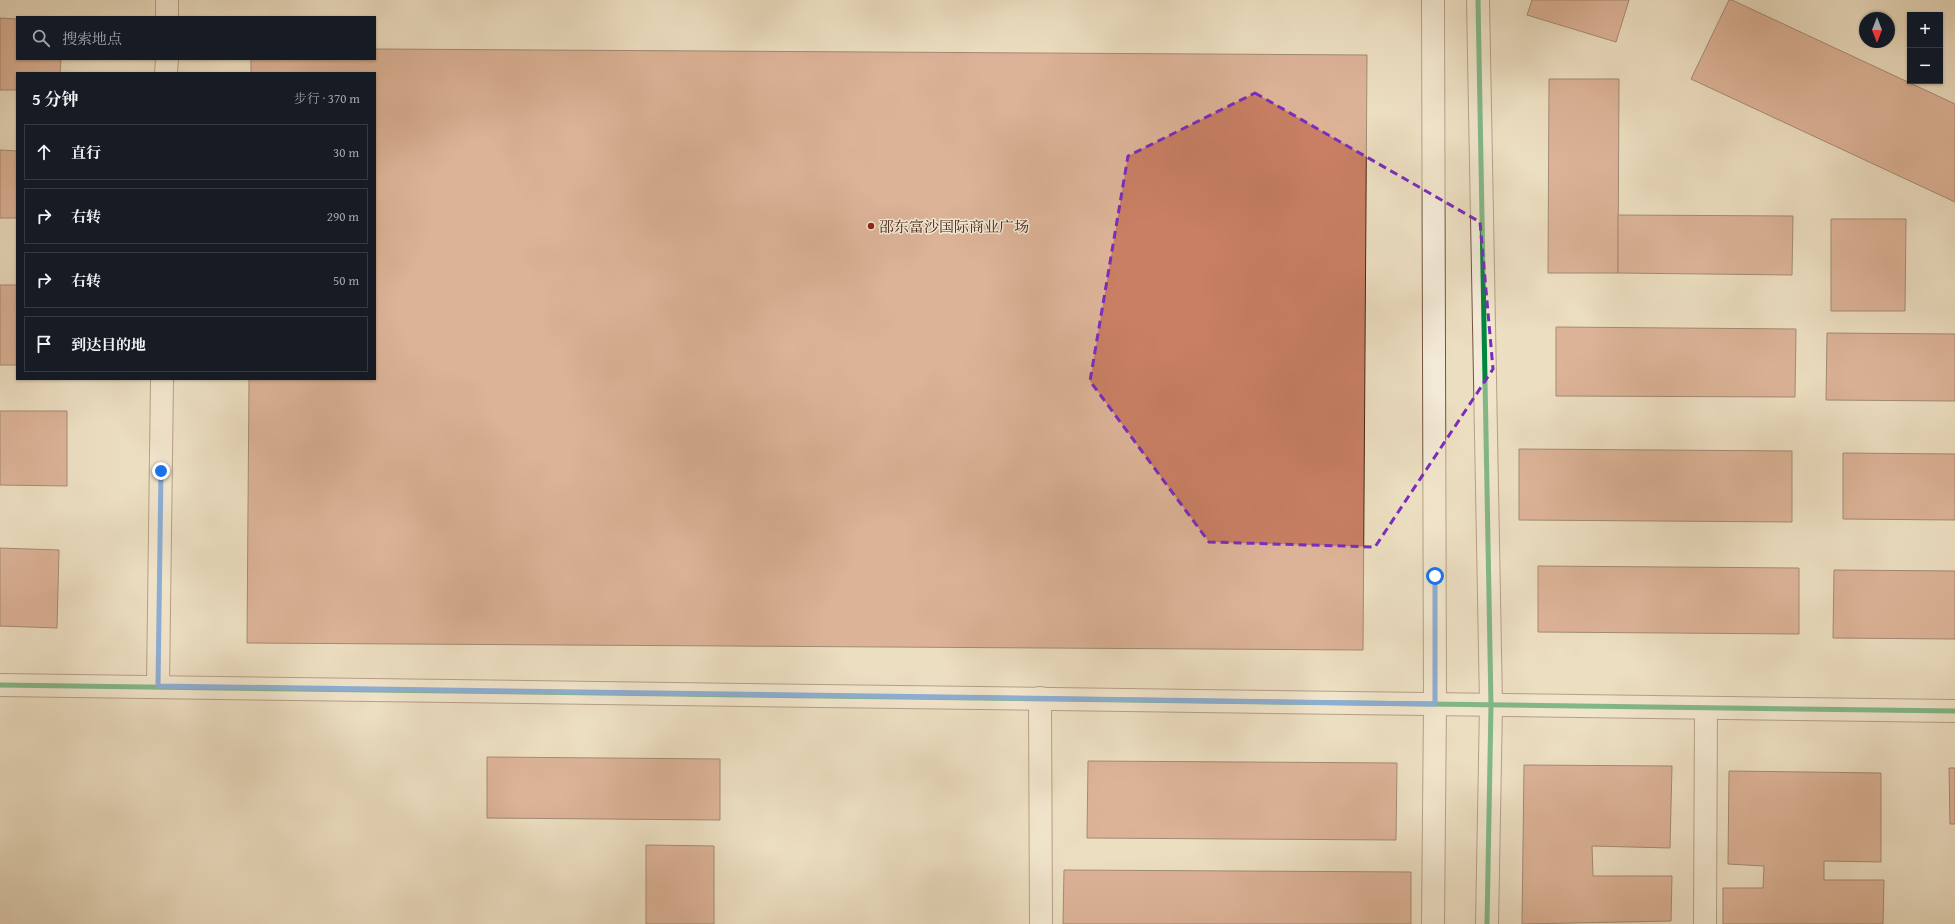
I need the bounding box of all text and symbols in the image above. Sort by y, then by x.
north arrow [1859,12,1895,48]
map controls [1907,12,1943,84]
button: + [1907,12,1943,48]
search box [16,16,376,60]
icon: search [30,27,52,49]
text: 搜索地点 [62,28,122,49]
button: − [1907,48,1943,84]
text: 5 分钟 [32,86,79,111]
text: 步行 · 370 m [294,89,360,108]
icon: ahead [33,141,55,163]
text: 直行 [71,142,101,163]
text: 30 m [333,143,359,162]
icon: right [33,205,55,227]
text: 右转 [71,206,101,227]
text: 290 m [327,207,359,226]
place label: 邵东富沙国际商业广场 [879,216,1029,237]
marker: 邵东富沙国际商业广场 [866,221,876,231]
icon: right [33,269,55,291]
text: 右转 [71,270,101,291]
text: 50 m [333,271,359,290]
icon: arrive [33,333,55,355]
text: 到达目的地 [71,334,146,355]
route end [152,462,170,480]
route start [1426,567,1444,585]

